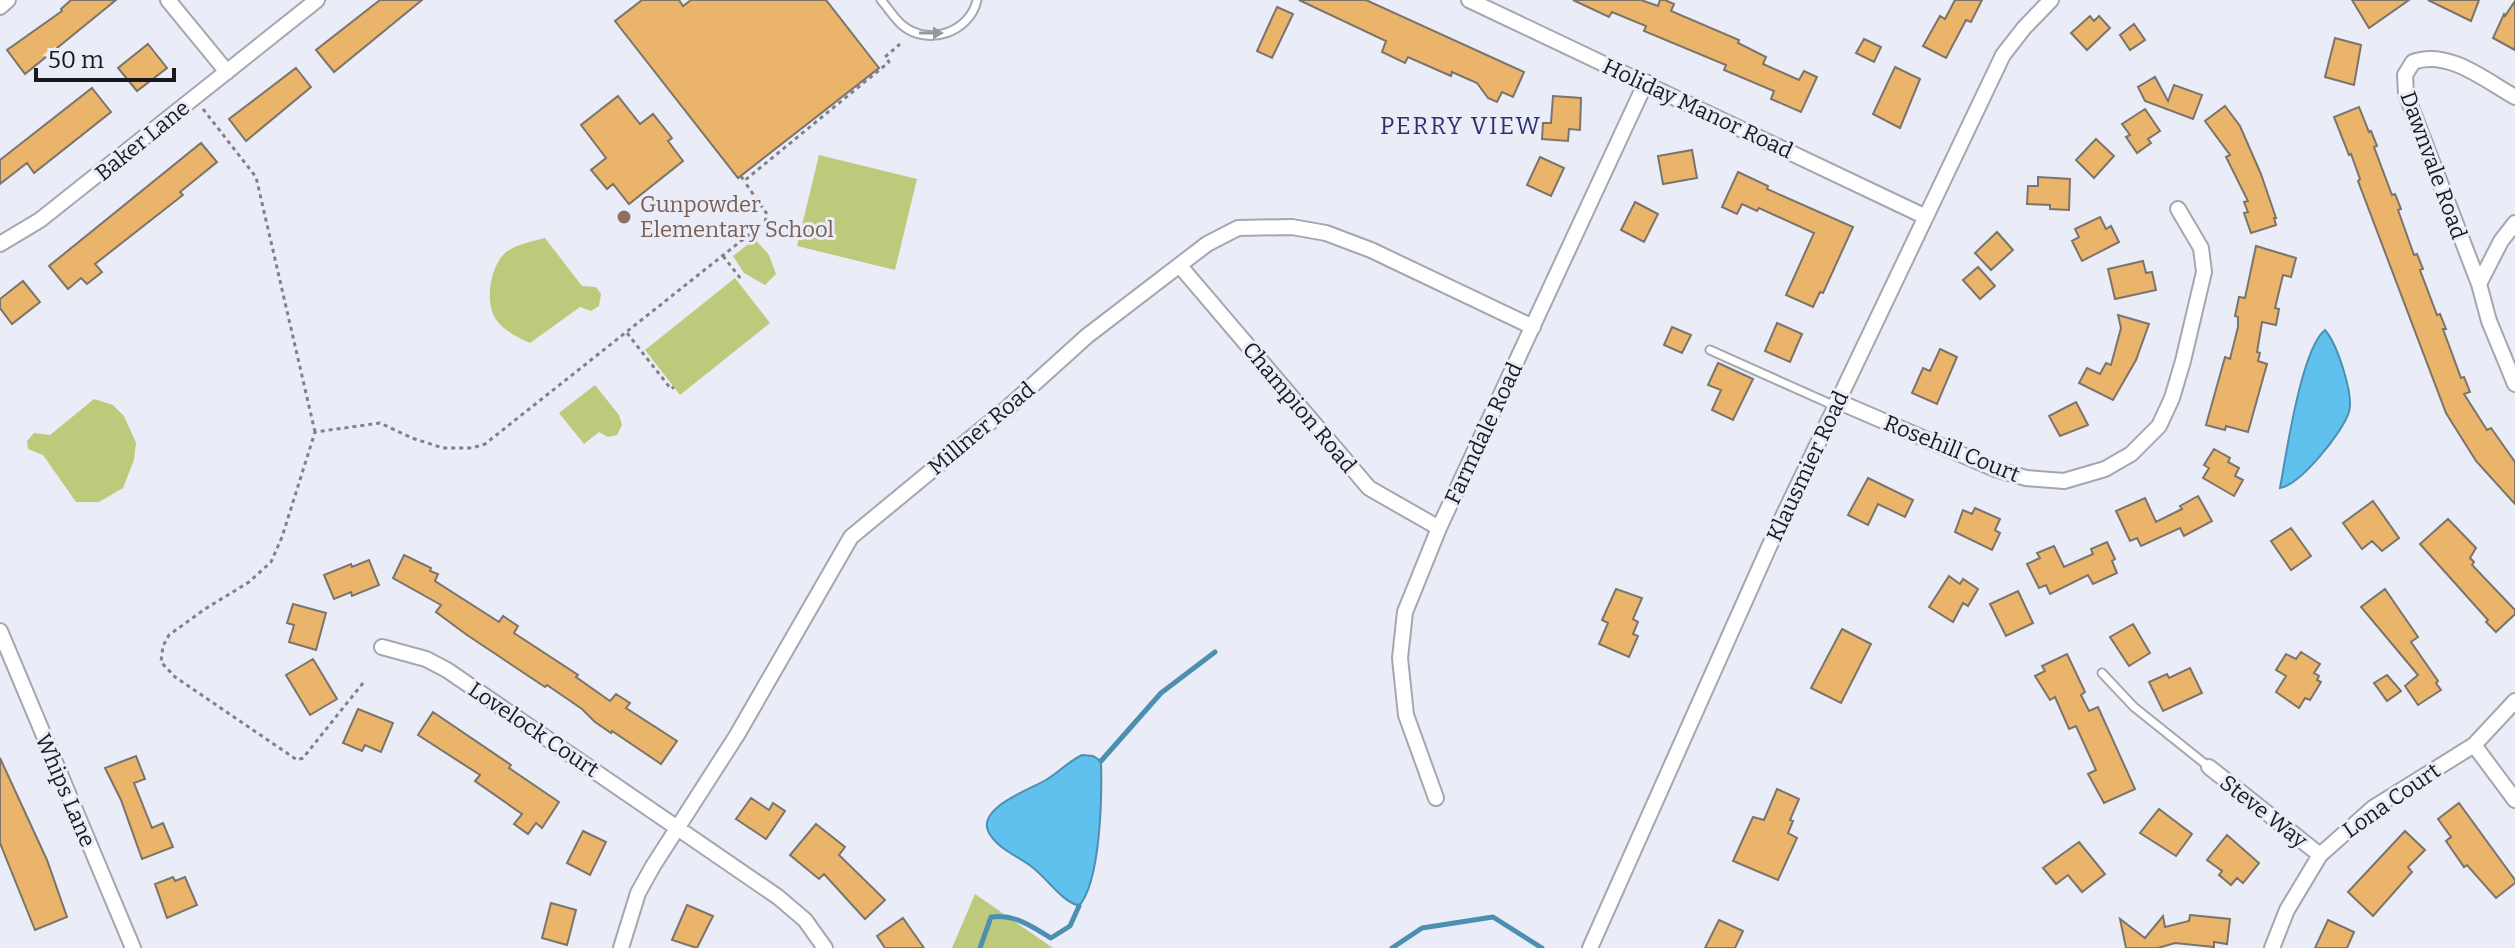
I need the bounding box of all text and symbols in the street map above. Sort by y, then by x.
one-way arrow [919,27,944,39]
scale bar [36,32,174,82]
text: 50 m [48,46,104,74]
street label: Holiday Manor Road [1598,53,1797,164]
street label: Dawnvale Road [2394,88,2473,243]
street label: Baker Lane [90,94,195,187]
district label: PERRY VIEW [1380,112,1542,140]
place label: Gunpowder Elementary School [640,191,834,243]
marker: Gunpowder Elementary School [615,208,633,226]
street label: Champion Road [1237,336,1362,478]
street label: Farmdale Road [1439,358,1528,508]
street label: Millner Road [923,376,1040,481]
street label: Klausmier Road [1761,387,1854,546]
street label: Rosehill Court [1880,409,2024,488]
street label: Lovelock Court [463,676,604,783]
street label: Whips Lane [30,729,101,851]
street label: Lona Court [2337,757,2445,844]
street label: Steve Way [2215,769,2313,854]

